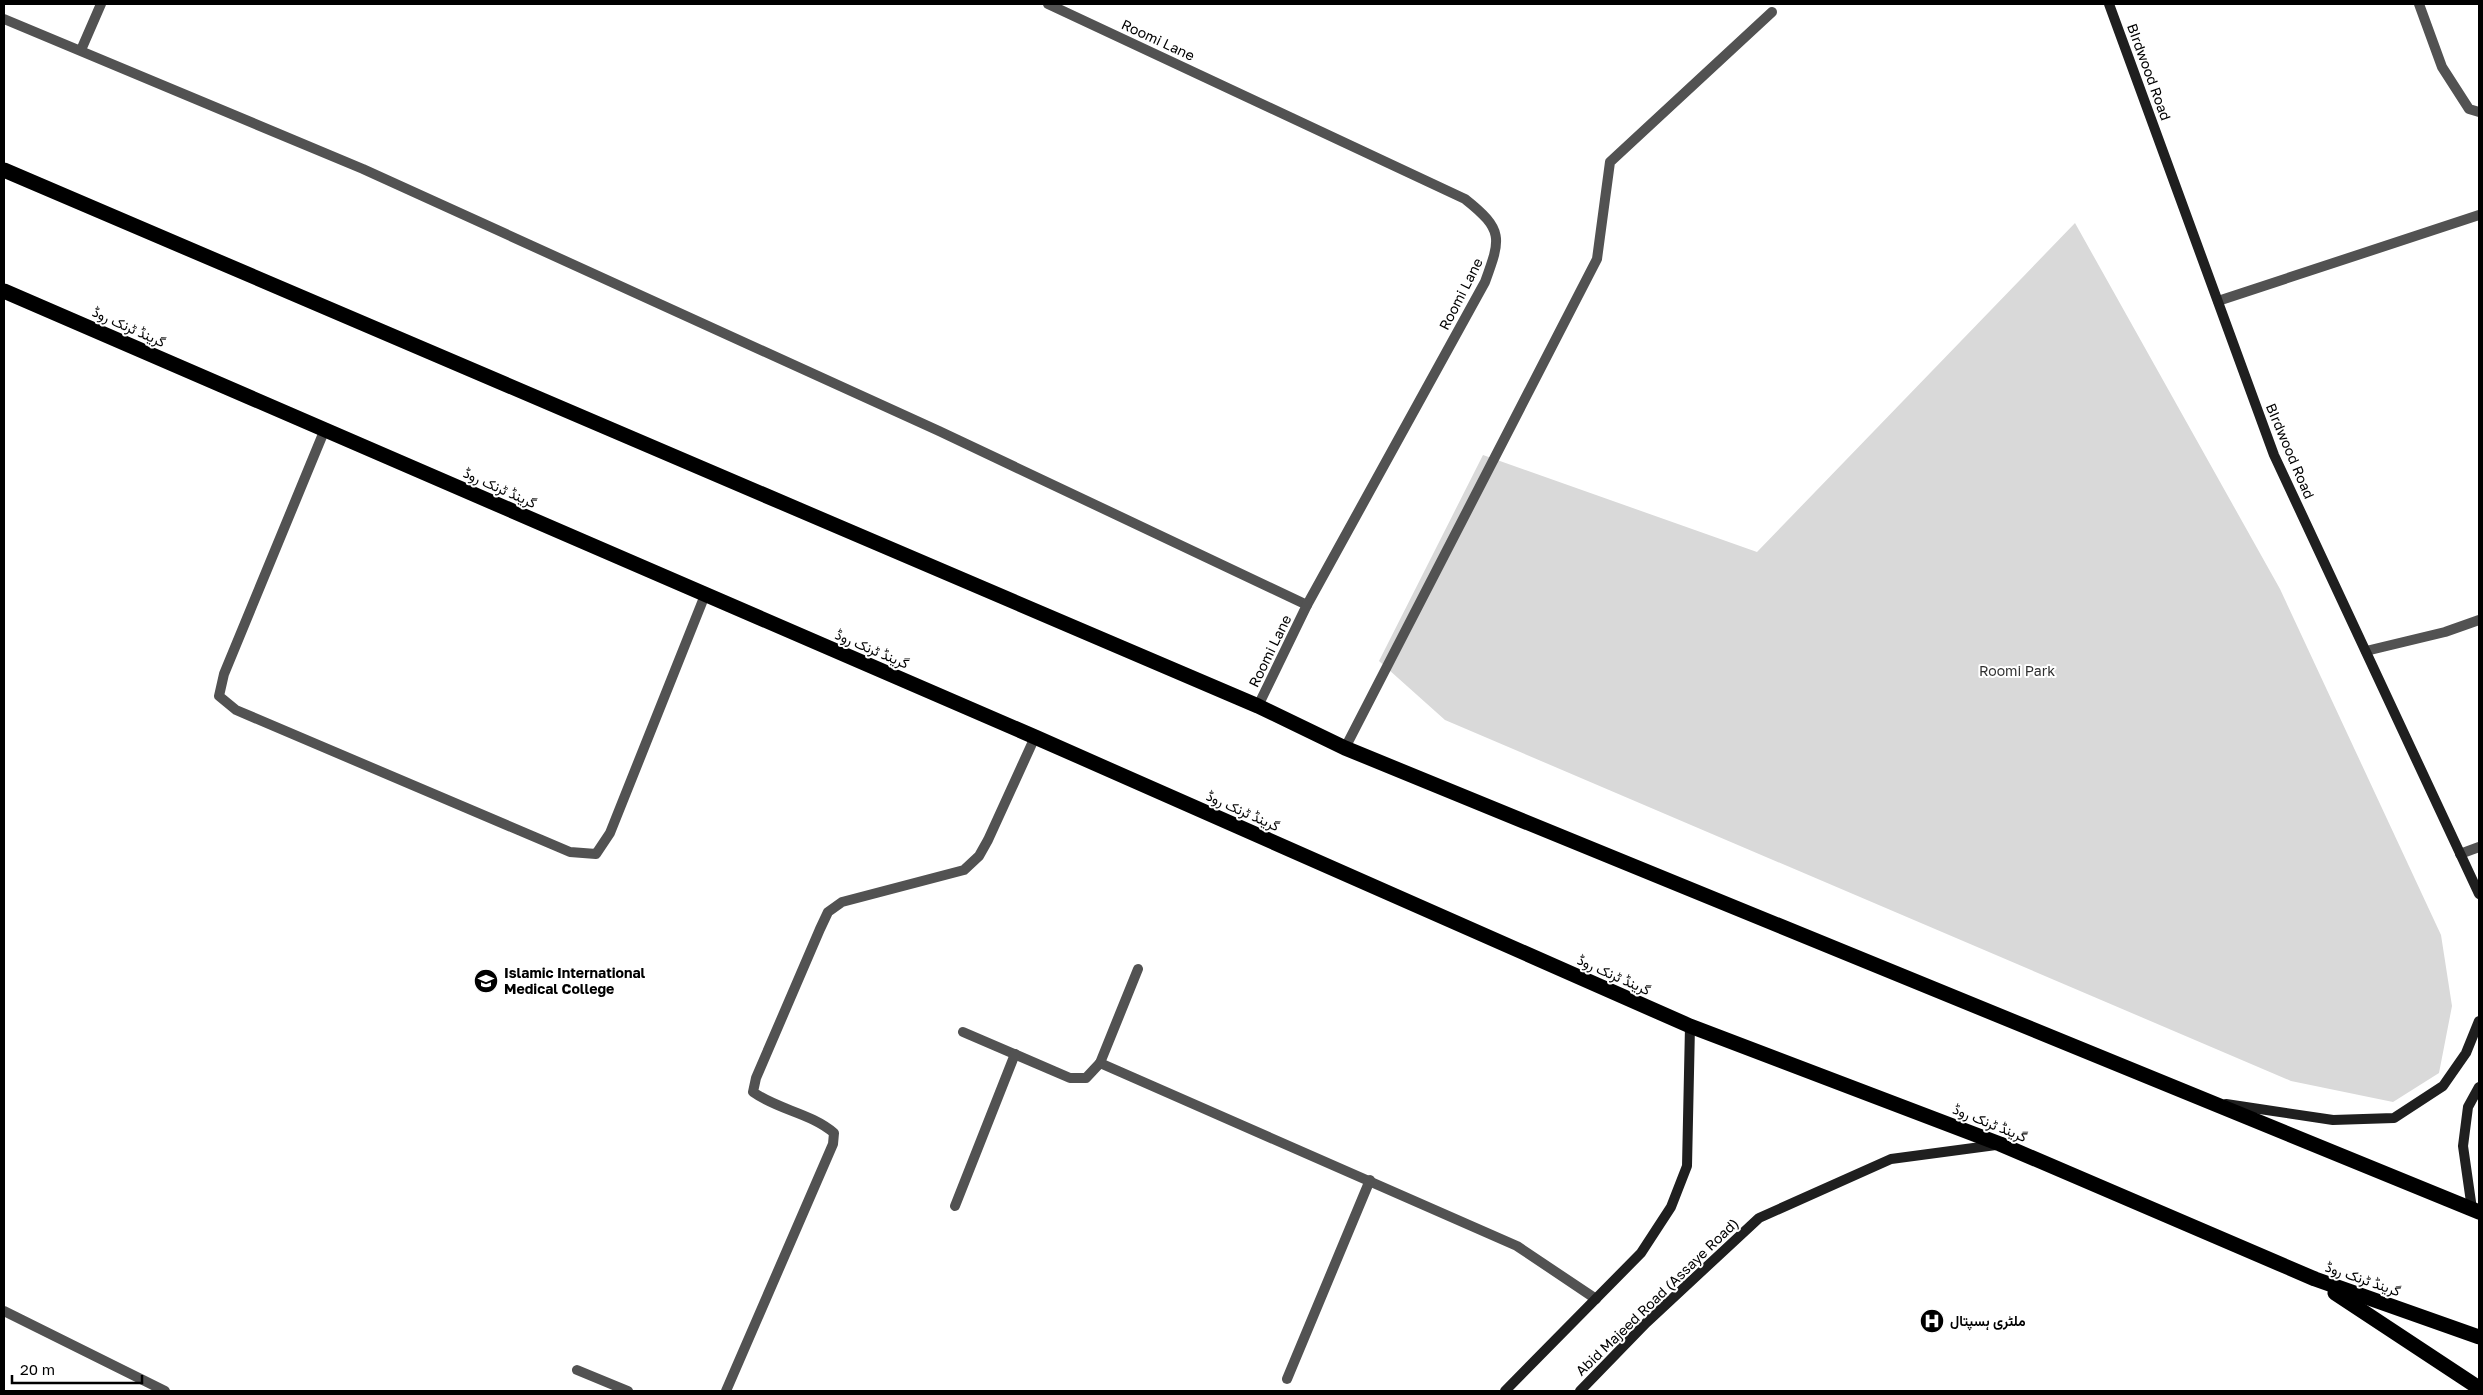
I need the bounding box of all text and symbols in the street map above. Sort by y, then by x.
street label: Roomi Lane [1119,15,1197,64]
street label: BIrdwood Road [2124,21,2175,123]
street label: Roomi Lane [1435,255,1486,333]
street label: گرینڈ ٹرنک روڈ [90,303,168,351]
street label: BIrdwood Road [2263,400,2318,501]
street label: گرینڈ ٹرنک روڈ [461,464,539,512]
street label: Roomi Lane [1245,612,1294,690]
street label: گرینڈ ٹرنک روڈ [832,625,912,673]
park label: Roomi Park [1979,662,2055,679]
street label: گرینڈ ٹرنک روڈ [1204,787,1282,835]
street label: گرینڈ ٹرنک روڈ [1575,951,1653,999]
place label: Islamic International Medical College [504,964,646,997]
school or university icon: Islamic International Medical College [473,968,499,994]
street label: گرینڈ ٹرنک روڈ [1950,1100,2030,1146]
street label: Abid Majeed Road (Assaye Road) [1572,1214,1742,1379]
street label: گرینڈ ٹرنک روڈ [2323,1258,2403,1300]
hospital icon: ملٹری ہسپتال [1919,1308,1945,1334]
place label: ملٹری ہسپتال [1950,1312,2026,1331]
scale bar [12,1352,142,1384]
text: 20 m [20,1360,55,1378]

